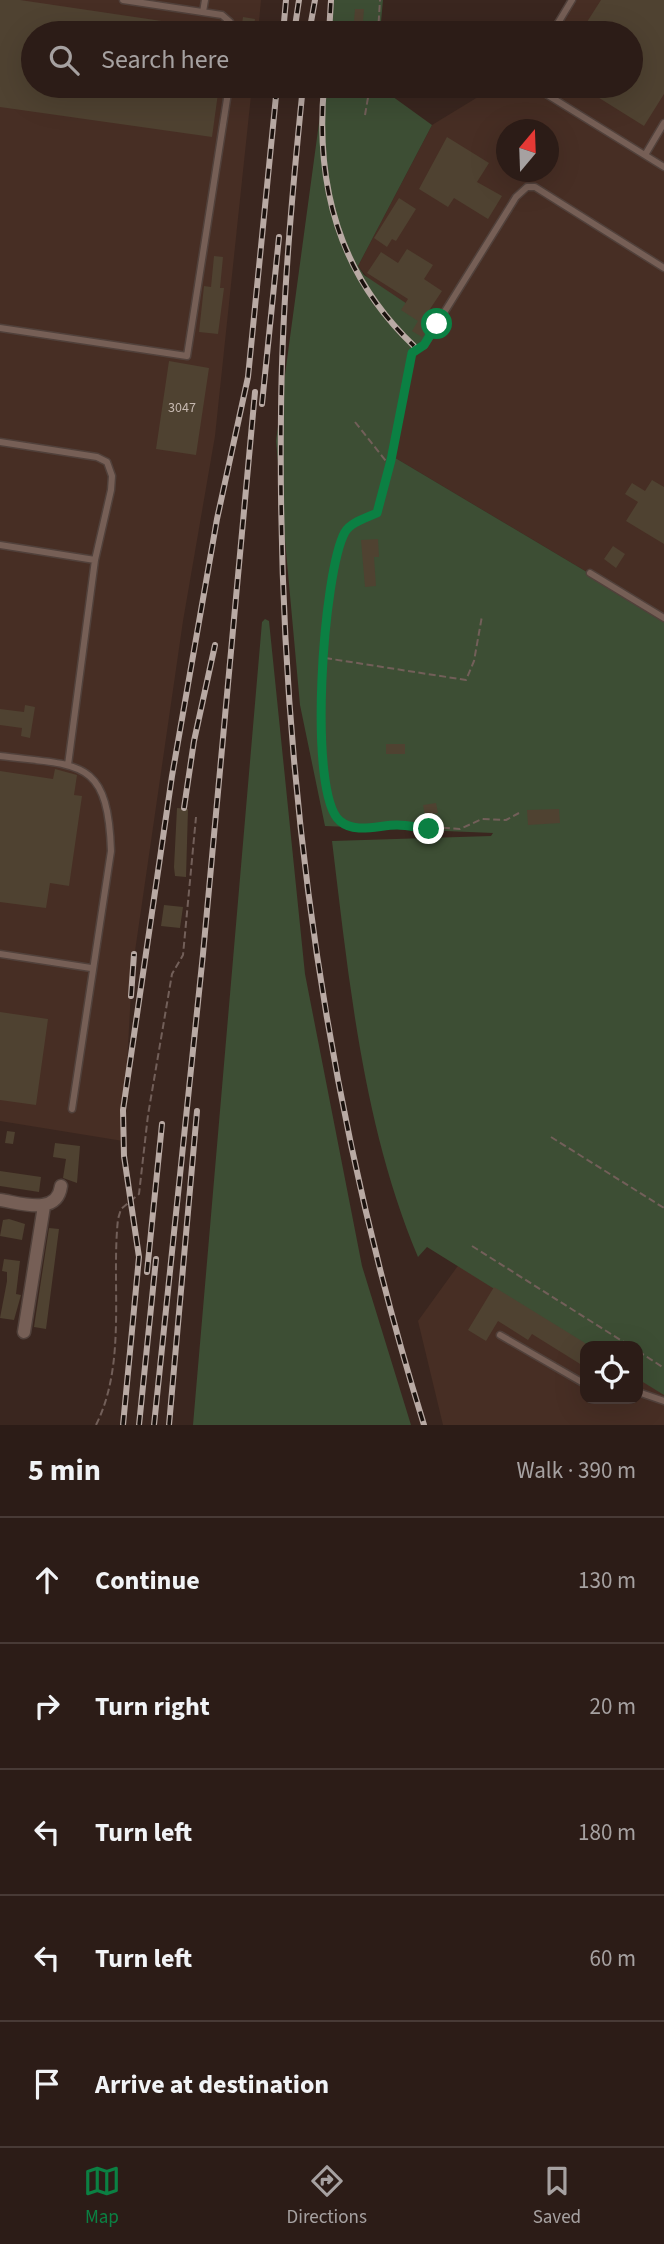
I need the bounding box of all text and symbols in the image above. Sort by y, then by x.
search box [21,21,643,98]
icon: search [45,41,83,79]
text: Search here [101,41,229,78]
north arrow [496,119,559,182]
route start [421,308,452,339]
house number: 3047 [168,398,196,418]
route end [413,813,444,844]
map controls [580,1341,643,1404]
button: locate [580,1341,643,1404]
text: 5 min [28,1449,101,1492]
text: Walk · 390 m [517,1454,636,1487]
icon: ahead [28,1561,66,1599]
text: Continue [95,1562,200,1599]
text: 130 m [578,1564,636,1597]
icon: right [28,1687,66,1725]
text: Turn right [95,1688,210,1725]
text: 20 m [589,1690,636,1723]
icon: left [28,1813,66,1851]
text: Turn left [95,1814,192,1851]
text: 180 m [578,1816,636,1849]
icon: left [28,1939,66,1977]
text: Turn left [95,1940,192,1977]
text: 60 m [589,1942,636,1975]
icon: arrive [28,2065,66,2103]
text: Arrive at destination [95,2066,329,2103]
tab: Map [83,2162,121,2231]
tab: Directions [287,2162,367,2231]
tab: Saved [533,2162,581,2231]

